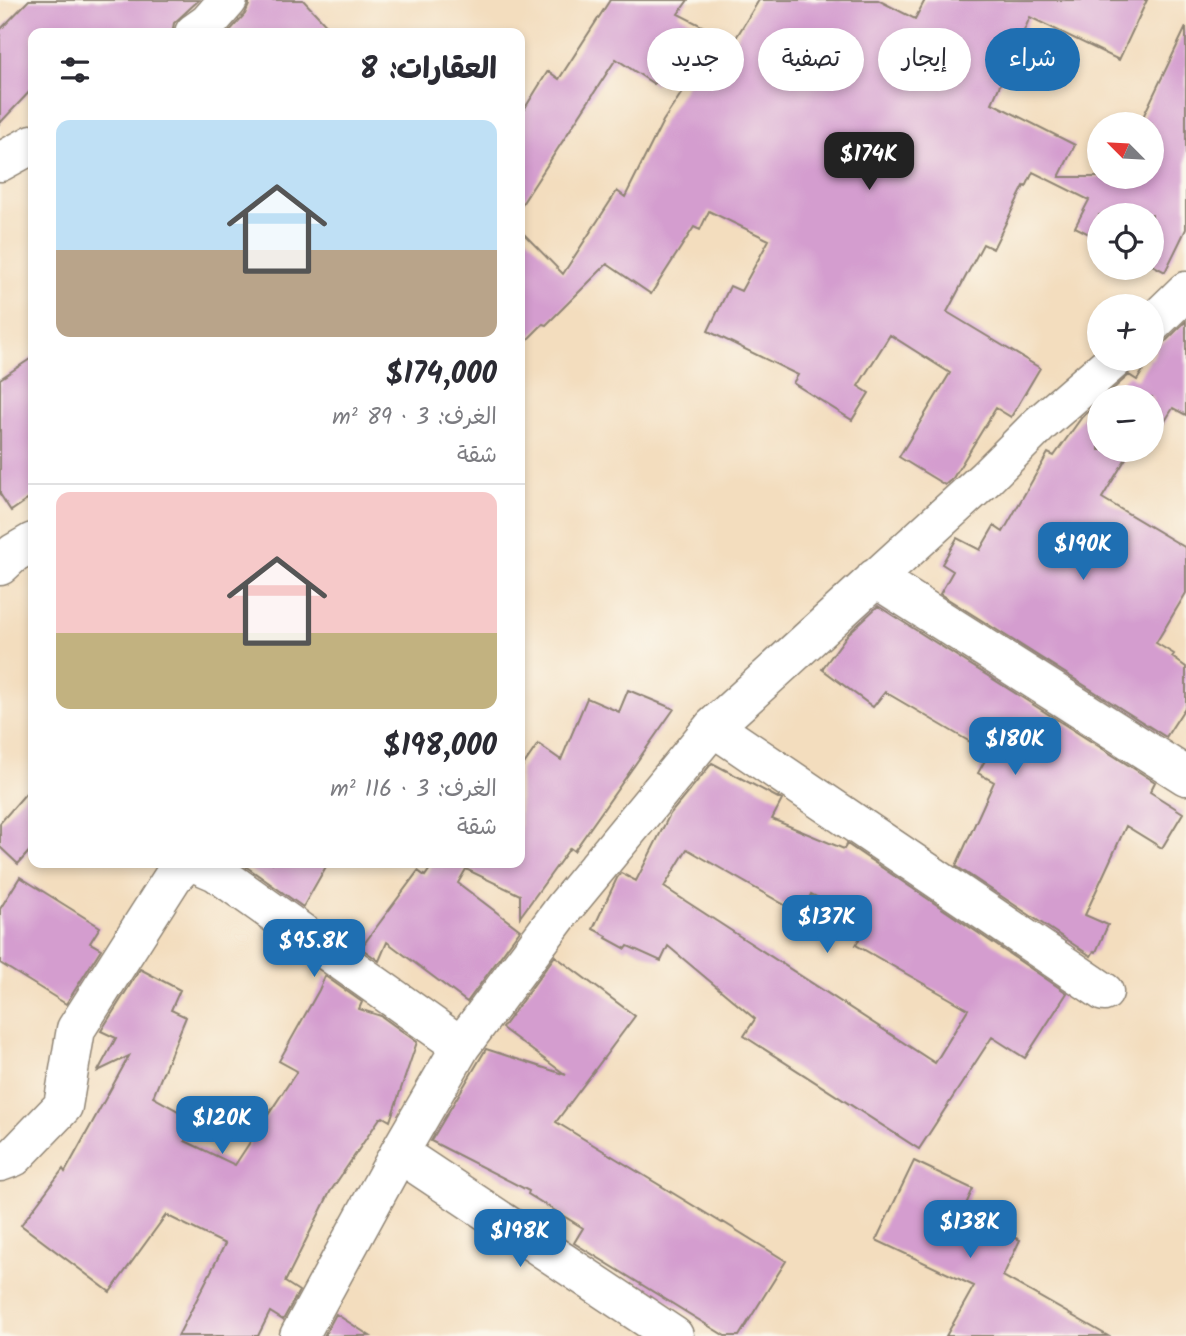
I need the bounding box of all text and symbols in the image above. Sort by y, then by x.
chip: جديد [647,28,744,91]
chip: تصفية [758,28,864,91]
chip: إيجار [878,28,971,91]
chip: شراء [985,28,1080,91]
text: العقارات: 8 [360,46,497,94]
icon: filters [56,51,94,89]
north arrow [1087,112,1164,189]
map controls [1087,112,1164,462]
pin: $174K [820,132,918,192]
text: $174K [840,137,898,173]
icon: home [214,166,340,292]
button: locate [1087,203,1164,280]
button: + [1087,294,1164,371]
text: $174,000 [386,351,497,399]
button: − [1087,385,1164,462]
text: الغرف: 3 · 89 m² [332,400,497,436]
text: شقة [457,438,497,474]
pin: $190K [1034,522,1132,582]
text: $190K [1054,527,1112,563]
icon: home [214,538,340,664]
pin: $180K [966,718,1064,777]
text: $180K [985,722,1045,758]
text: $198,000 [383,723,497,771]
text: الغرف: 3 · 116 m² [330,772,497,808]
text: شقة [457,810,497,846]
pin: $137K [778,895,876,955]
text: $137K [798,900,856,936]
pin: $95.8K [257,920,371,979]
text: $95.8K [279,924,349,960]
pin: $120K [173,1096,271,1156]
text: $120K [192,1101,252,1137]
pin: $138K [921,1200,1019,1260]
text: $138K [940,1205,1000,1241]
pin: $198K [471,1210,569,1269]
text: $198K [490,1214,550,1250]

